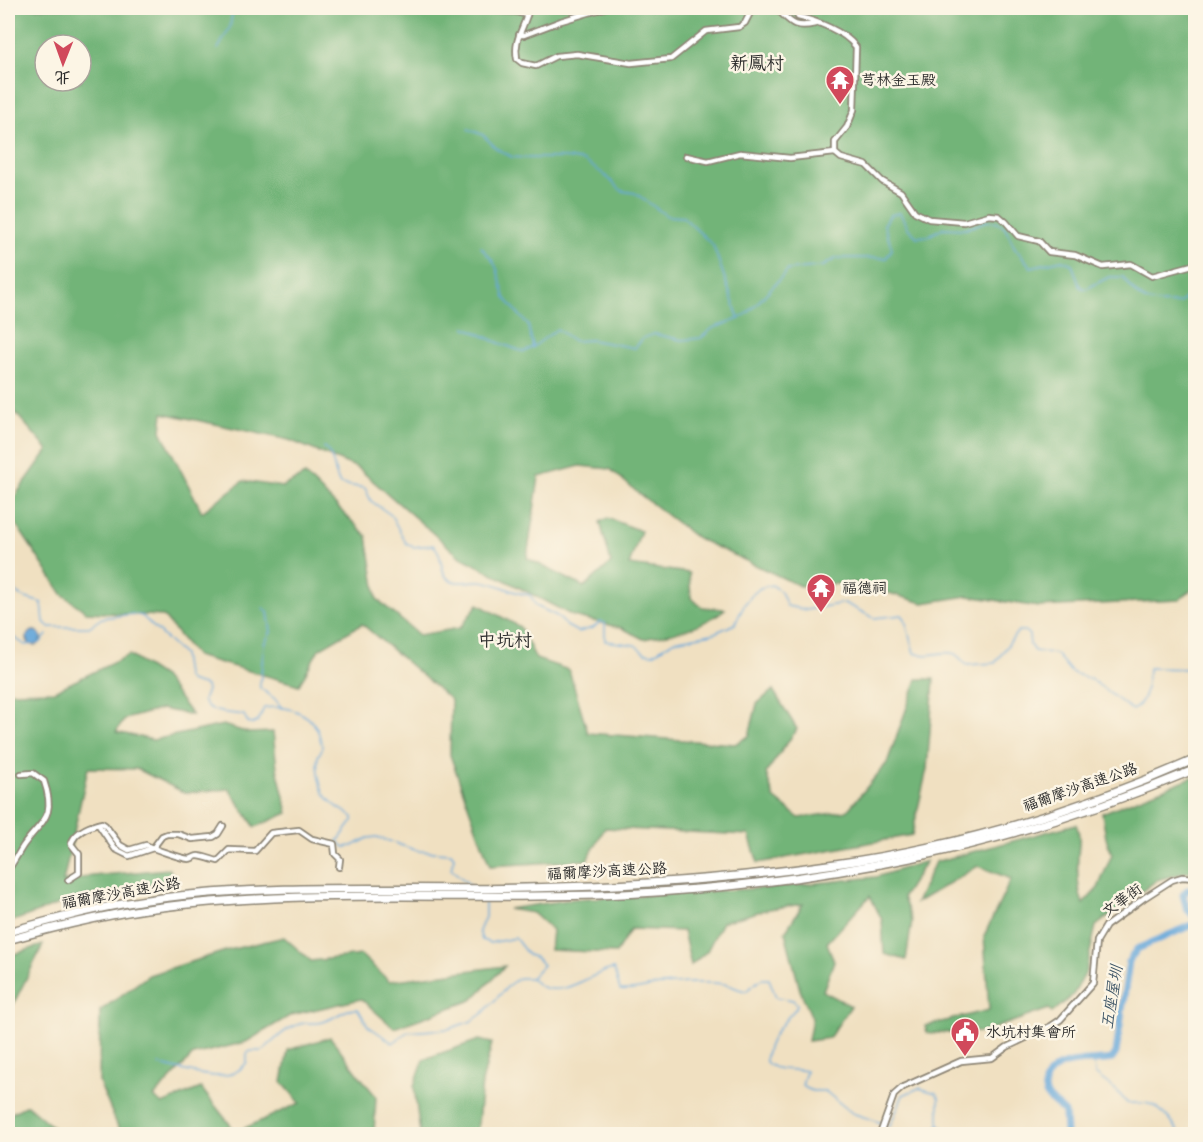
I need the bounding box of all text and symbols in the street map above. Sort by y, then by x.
north arrow [33,33,93,93]
district label: 新鳳村 [730,50,784,74]
temple icon: 芎林金玉殿 [824,64,856,106]
text: 北 [55,68,71,89]
place label: 芎林金玉殿 [861,69,936,89]
temple icon: 福德祠 [805,572,837,614]
place label: 福德祠 [842,577,887,597]
district label: 中坑村 [478,627,532,651]
street label: 福爾摩沙高速公路 [1020,757,1140,815]
street label: 福爾摩沙高速公路 [546,857,667,883]
street label: 福爾摩沙高速公路 [60,872,182,912]
street label: 文華街 [1097,878,1145,921]
water label: 五座屋圳 [1095,962,1126,1030]
public building icon: 水坑村集會所 [949,1016,981,1058]
place label: 水坑村集會所 [986,1021,1076,1041]

